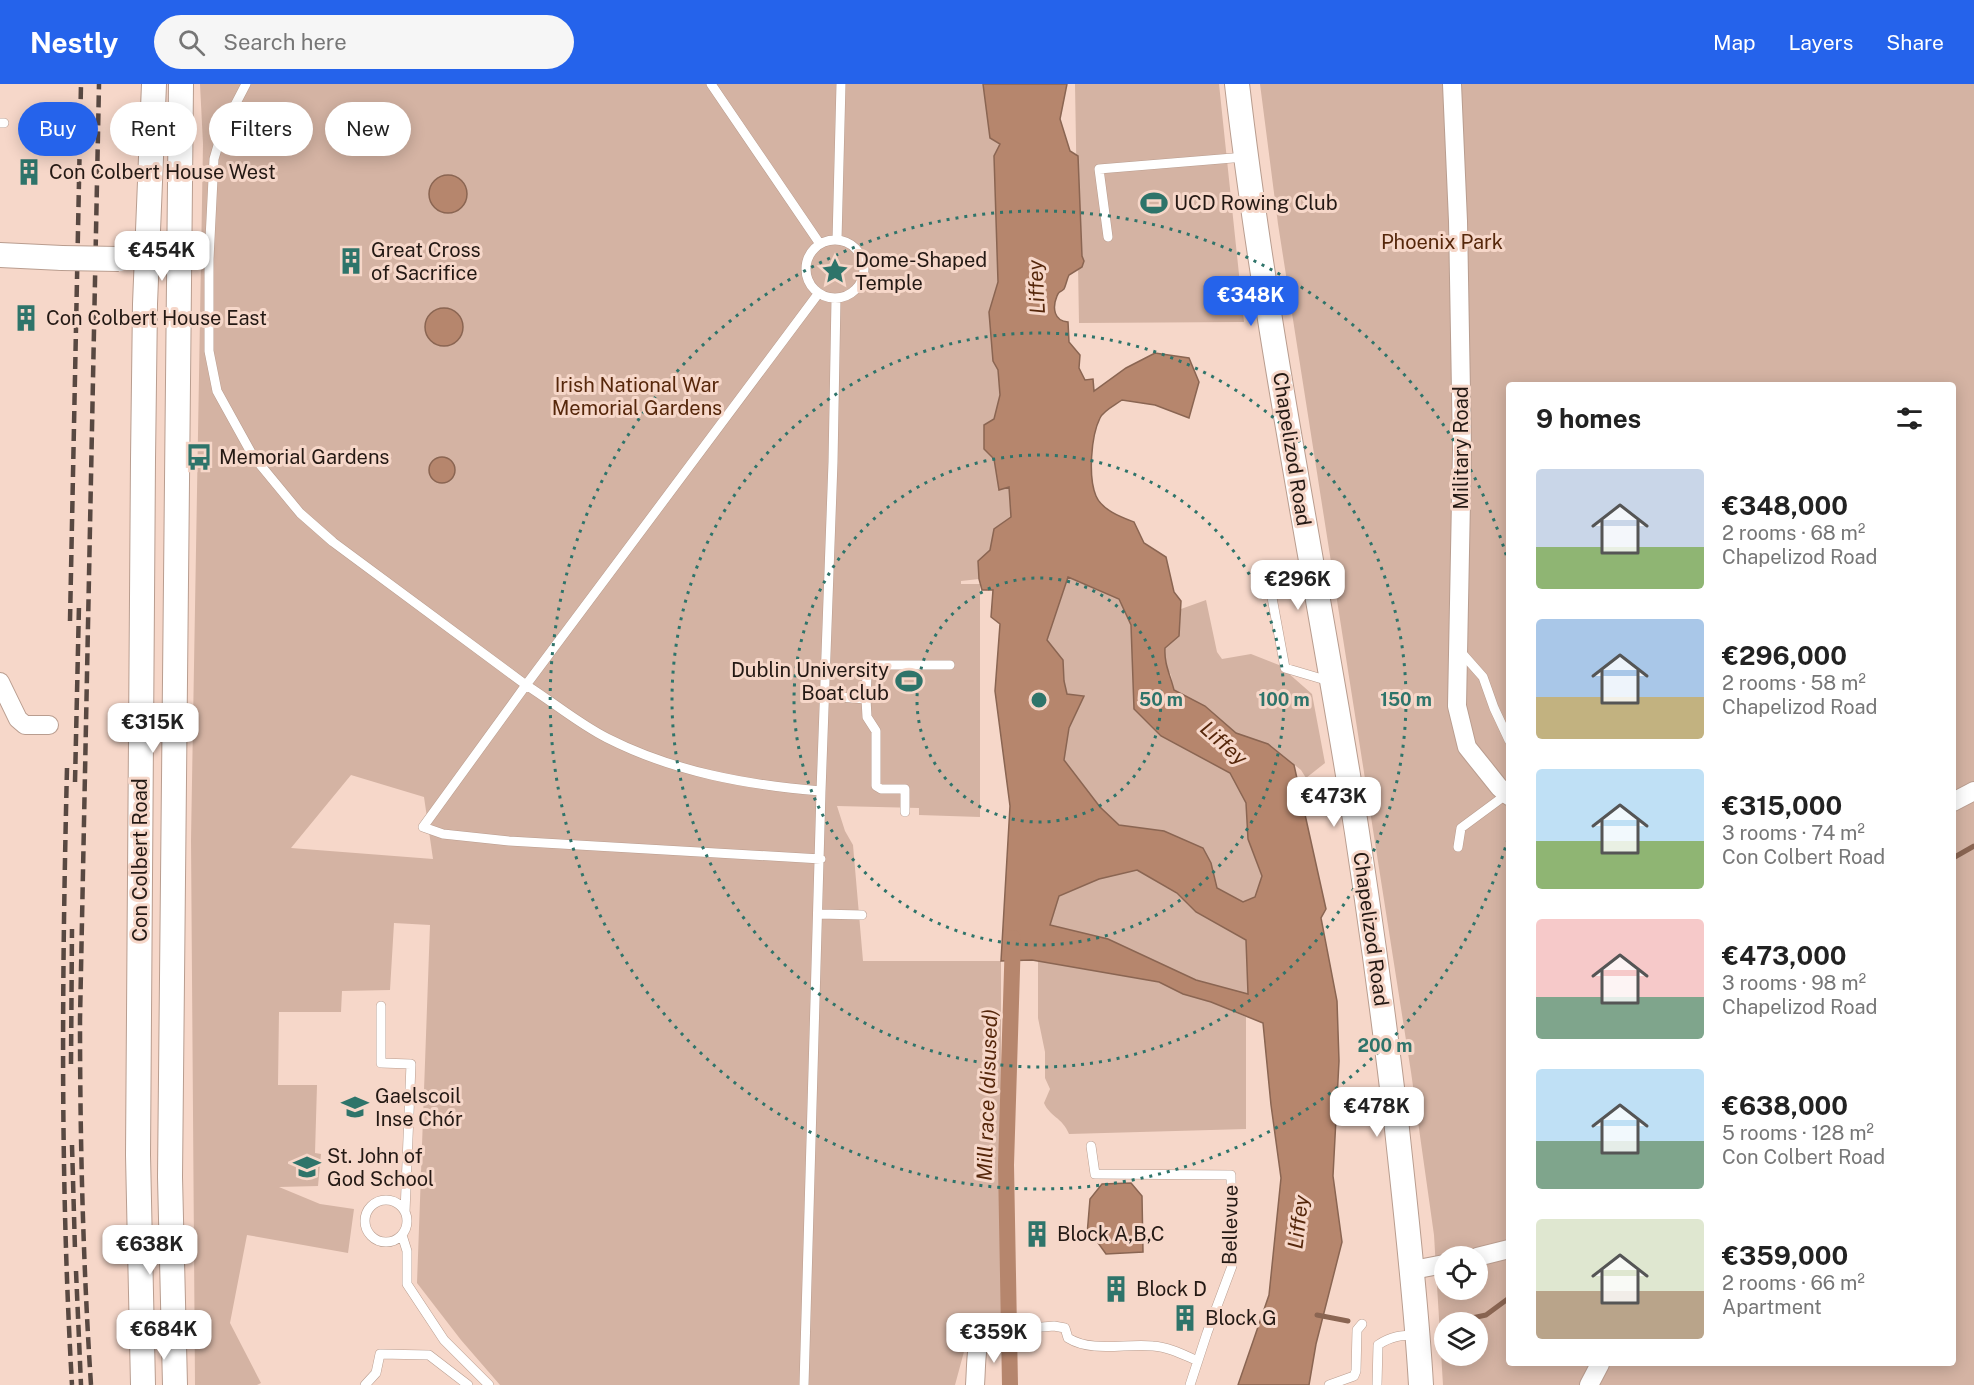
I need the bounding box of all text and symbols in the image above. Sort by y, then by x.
search box [154,15,574,69]
text: Nestly [30,26,118,59]
icon: search [175,26,208,59]
text: Search here [223,29,347,55]
text: Map [1713,30,1756,55]
text: Layers [1789,30,1853,55]
text: Share [1886,30,1944,55]
chip: Buy [18,102,98,156]
chip: Rent [110,102,197,156]
chip: Filters [209,102,313,156]
chip: New [325,102,411,156]
building icon: Con Colbert House West [14,157,44,187]
place label: Con Colbert House West [49,160,276,184]
sports icon: UCD Rowing Club [1139,188,1169,218]
place label: UCD Rowing Club [1174,191,1338,215]
park label: Phoenix Park [1381,230,1503,254]
pin: €454K [120,231,204,282]
text: €454K [129,238,195,262]
place label: Great Cross of Sacrifice [371,238,481,285]
building icon: Great Cross of Sacrifice [336,246,366,276]
place label: Dome-Shaped Temple [855,248,987,295]
place icon: Dome-Shaped Temple [820,256,850,286]
water label: Liffey [1022,259,1050,315]
pin: €348K [1209,276,1293,327]
text: €348K [1217,283,1285,307]
building icon: Con Colbert House East [11,303,41,333]
place label: Con Colbert House East [46,306,267,330]
street label: Chapelizod Road [1268,370,1316,528]
park label: Irish National War Memorial Gardens [552,373,722,420]
street label: Military Road [1449,386,1473,510]
icon: filters [1893,402,1926,435]
text: 9 homes [1536,403,1641,434]
bus stop icon: Memorial Gardens [184,442,214,472]
place label: Memorial Gardens [219,445,389,469]
text: €348,000 [1722,490,1848,521]
icon: home [1584,493,1656,565]
text: 2 rooms · 68 m² [1722,521,1865,545]
text: Chapelizod Road [1722,545,1877,569]
pin: €296K [1256,560,1340,611]
text: €296K [1265,567,1331,591]
text: €296,000 [1722,640,1847,671]
icon: home [1584,643,1656,715]
place label: Dublin University Boat club [731,658,889,705]
sports icon: Dublin University Boat club [894,666,924,696]
text: 2 rooms · 58 m² [1722,671,1866,695]
text: 50 m [1139,689,1183,710]
text: 100 m [1258,689,1310,710]
text: 150 m [1380,689,1432,710]
centre of rings [1029,690,1049,710]
text: Chapelizod Road [1722,695,1877,719]
pin: €315K [111,703,195,754]
text: €315K [122,710,184,734]
water label: Liffey [1196,716,1253,771]
pin: €473K [1292,777,1376,828]
street label: Con Colbert Road [128,778,152,942]
text: €473K [1301,784,1367,808]
text: €315,000 [1722,790,1842,821]
icon: home [1584,793,1656,865]
text: 3 rooms · 74 m² [1722,821,1865,845]
text: Con Colbert Road [1722,845,1885,869]
street label: Chapelizod Road [1348,850,1394,1008]
text: €473,000 [1722,940,1847,971]
icon: home [1584,943,1656,1015]
text: 3 rooms · 98 m² [1722,971,1866,995]
text: Chapelizod Road [1722,995,1877,1019]
water label: Mill race (disused) [972,1008,1002,1182]
text: 200 m [1358,1035,1412,1056]
place label: Gaelscoil Inse Chór [375,1084,463,1131]
pin: €478K [1335,1087,1419,1138]
text: €638,000 [1722,1090,1848,1121]
school or university icon: Gaelscoil Inse Chór [340,1092,370,1122]
icon: home [1584,1093,1656,1165]
text: €478K [1344,1094,1410,1118]
text: 5 rooms · 128 m² [1722,1121,1874,1145]
place label: St. John of God School [327,1144,434,1191]
text: Con Colbert Road [1722,1145,1885,1169]
school or university icon: St. John of God School [292,1152,322,1182]
street label: Bellevue [1217,1185,1243,1265]
water label: Liffey [1282,1193,1314,1250]
building icon: Block A,B,C [1022,1219,1052,1249]
place label: Block A,B,C [1057,1222,1165,1246]
pin: €638K [108,1225,192,1276]
text: €638K [116,1232,184,1256]
text: €359,000 [1722,1240,1848,1271]
icon: home [1584,1243,1656,1315]
map controls [1434,1246,1488,1366]
button: locate [1434,1246,1488,1300]
text: 2 rooms · 66 m² [1722,1271,1865,1295]
building icon: Block D [1101,1274,1131,1304]
place label: Block D [1136,1277,1207,1301]
text: Apartment [1722,1295,1822,1319]
building icon: Block G [1170,1303,1200,1333]
place label: Block G [1205,1306,1277,1330]
pin: €684K [122,1310,206,1361]
button: layers [1434,1312,1488,1366]
pin: €359K [952,1313,1036,1364]
text: €684K [131,1317,198,1341]
text: €359K [960,1320,1028,1344]

